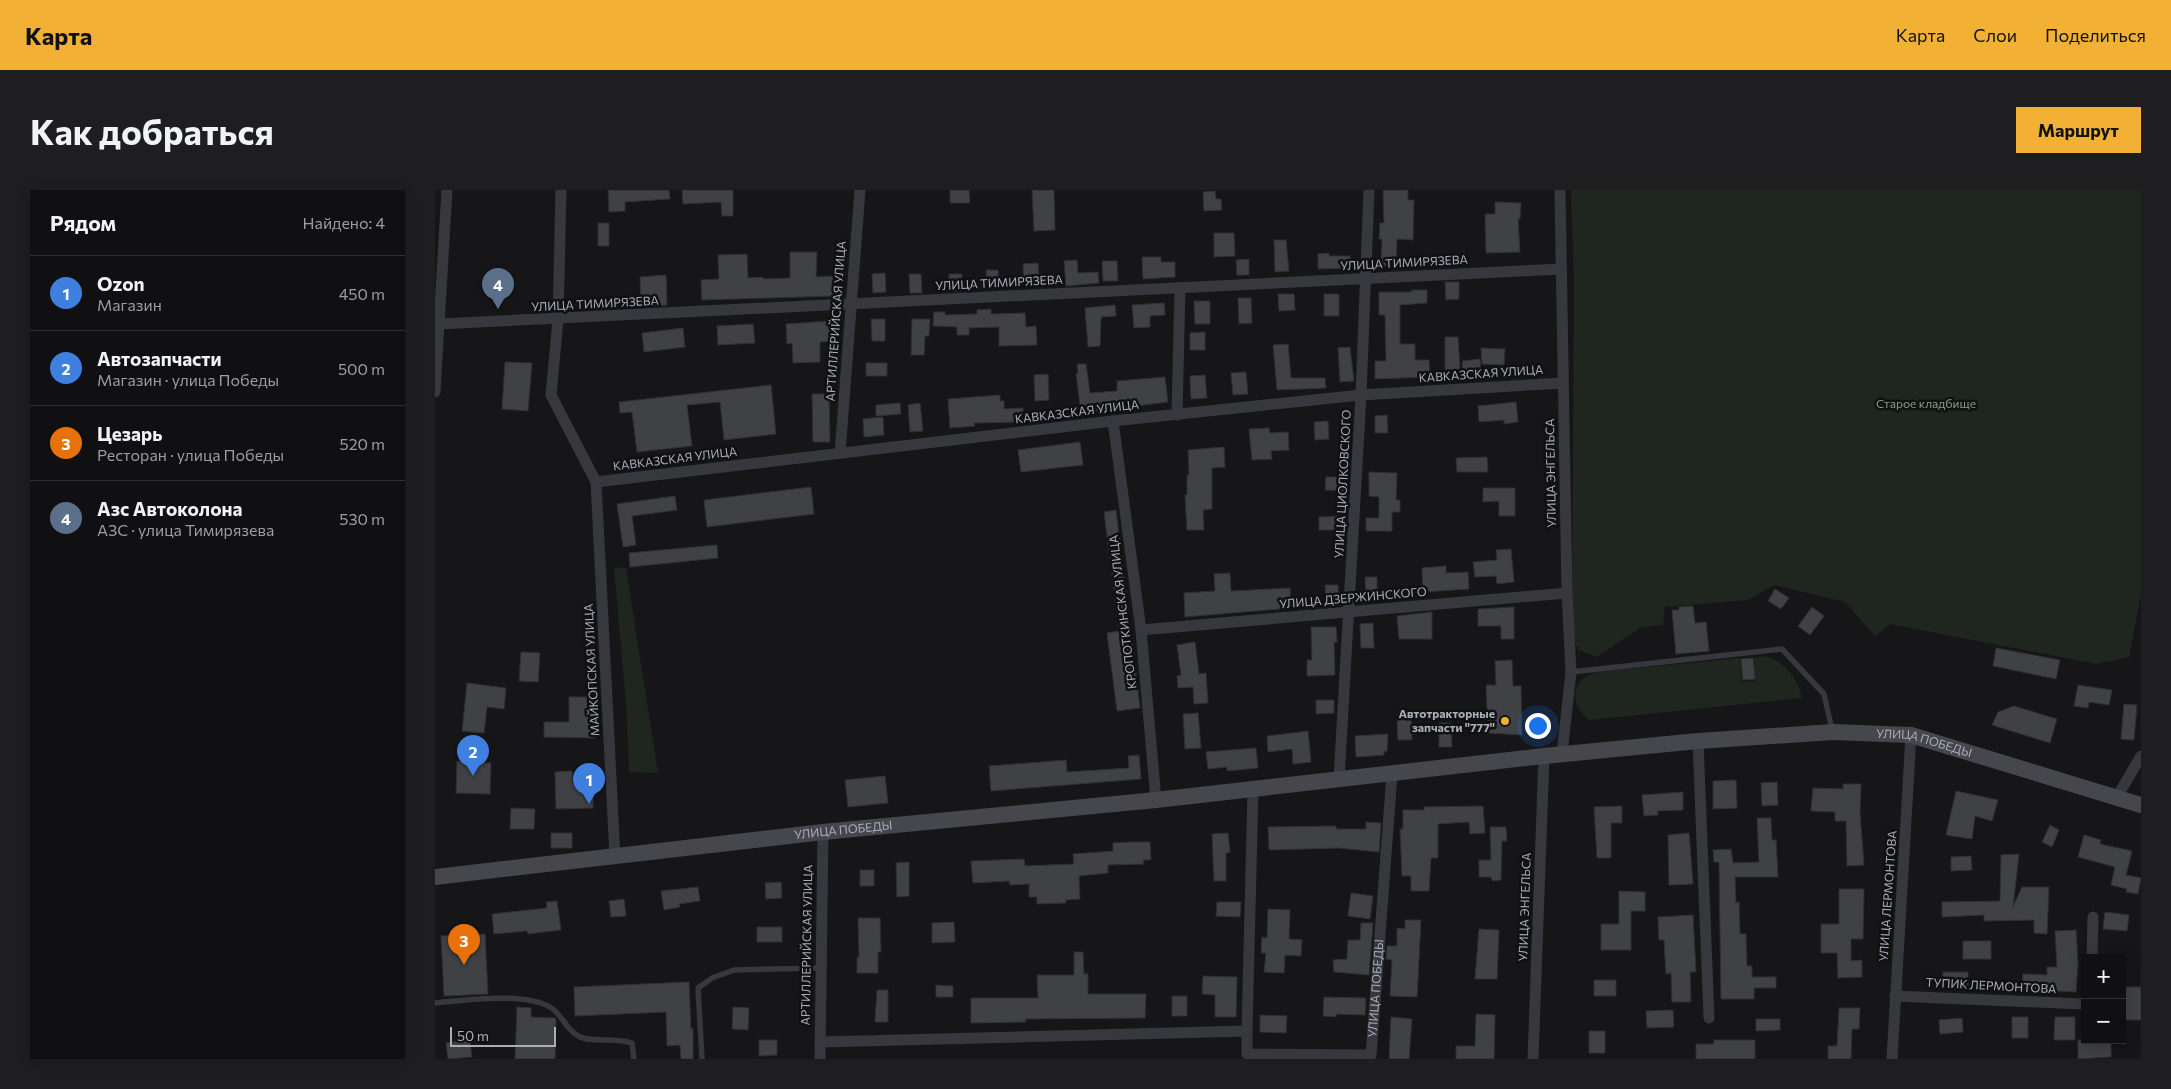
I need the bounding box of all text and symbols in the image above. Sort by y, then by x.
text: Карта [25,21,92,50]
text: Карта [1896,24,1945,46]
text: Слои [1973,24,2017,46]
text: Поделиться [2045,24,2146,46]
button: Маршрут [2016,107,2141,153]
text: Как добраться [30,109,274,152]
text: Рядом [50,210,116,235]
text: Найдено: 4 [303,213,385,232]
street label: АРТИЛЛЕРИЙСКАЯ УЛИЦА [822,240,848,402]
street label: УЛИЦА ТИМИРЯЗЕВА [1340,252,1468,272]
pin: 4 [482,268,514,309]
text: Ozon [97,272,145,295]
street label: УЛИЦА ТИМИРЯЗЕВА [935,272,1063,292]
text: 1 [62,284,70,303]
text: 450 m [339,284,385,303]
street label: УЛИЦА ТИМИРЯЗЕВА [531,293,659,313]
text: Магазин [97,295,162,314]
text: Автозапчасти [97,347,222,370]
text: 2 [61,359,71,378]
text: 500 m [338,359,385,378]
street label: КАВКАЗСКАЯ УЛИЦА [1418,362,1544,384]
text: Магазин · улица Победы [97,370,279,389]
street label: КАВКАЗСКАЯ УЛИЦА [1014,396,1140,426]
park label: Старое кладбище [1876,396,1976,410]
street label: УЛИЦА ЦИОЛКОВСКОГО [1331,409,1353,559]
street label: УЛИЦА ЭНГЕЛЬСА [1542,418,1558,528]
text: Цезарь [97,422,162,445]
text: 3 [61,434,71,453]
text: 520 m [340,434,385,453]
street label: КАВКАЗСКАЯ УЛИЦА [612,443,738,473]
text: Ресторан · улица Победы [97,445,284,464]
text: Азс Автоколона [97,497,242,520]
text: 4 [61,509,71,528]
text: 530 m [339,509,385,528]
text: АЗС · улица Тимирязева [97,520,274,539]
street label: КРОПОТКИНСКАЯ УЛИЦА [1106,534,1138,690]
street label: УЛИЦА ДЗЕРЖИНСКОГО [1279,584,1427,610]
street label: МАЙКОПСКАЯ УЛИЦА [581,603,601,737]
place label: Автотракторные запчасти "777" [1398,706,1495,734]
your location [1525,713,1551,739]
marker: Автотракторные запчасти "777" [1499,715,1511,727]
street label: УЛИЦА ПОБЕДЫ [1876,726,1974,759]
pin: 2 [457,735,489,776]
pin: 1 [573,763,605,804]
street label: УЛИЦА ПОБЕДЫ [793,817,893,841]
street label: УЛИЦА ЛЕРМОНТОВА [1875,830,1899,962]
street label: УЛИЦА ЭНГЕЛЬСА [1515,852,1533,962]
street label: АРТИЛЛЕРИЙСКАЯ УЛИЦА [798,865,814,1025]
pin: 3 [448,924,480,965]
street label: УЛИЦА ПОБЕДЫ [1364,939,1386,1038]
map controls [2081,954,2126,1044]
button: + [2081,954,2126,999]
street label: ТУПИК ЛЕРМОНТОВА [1925,975,2057,995]
button: − [2081,999,2126,1044]
scale bar [450,1024,556,1047]
text: 50 m [457,1027,489,1044]

